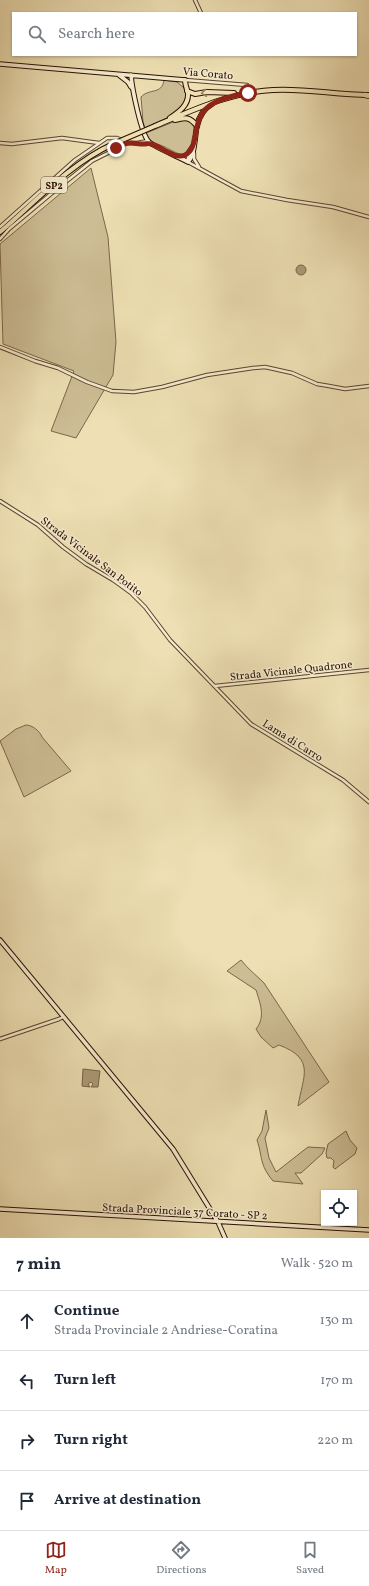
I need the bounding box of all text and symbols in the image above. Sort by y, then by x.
search box [12,12,357,56]
icon: search [26,23,48,45]
text: Search here [58,24,135,45]
street label: Via Corato [182,65,234,84]
route start [239,84,257,102]
one-way arrow [200,88,207,97]
route end [107,139,125,157]
road number: SP2 [41,177,67,193]
street label: Strada Vicinale San Potito [37,514,145,601]
street label: Strada Vicinale Quadrone [229,658,353,685]
street label: Lama di Carro [259,717,325,766]
map controls [321,1190,357,1226]
button: locate [321,1190,357,1226]
street label: Strada Provinciale 37 Corato - SP 2 [102,1201,268,1224]
text: 7 min [16,1253,61,1276]
text: Walk · 520 m [281,1255,353,1273]
text: Continue [54,1301,119,1322]
icon: ahead [16,1310,38,1332]
text: 130 m [320,1312,353,1330]
text: Strada Provinciale 2 Andriese-Coratina [54,1322,278,1340]
icon: left [16,1370,38,1392]
text: Turn left [54,1370,116,1391]
text: 170 m [320,1372,353,1390]
icon: right [16,1430,38,1452]
text: Turn right [54,1430,128,1451]
text: 220 m [317,1432,353,1450]
icon: arrive [16,1490,38,1512]
text: Arrive at destination [54,1490,201,1511]
tab: Map [45,1539,67,1578]
tab: Directions [156,1539,207,1578]
tab: Saved [296,1539,324,1578]

